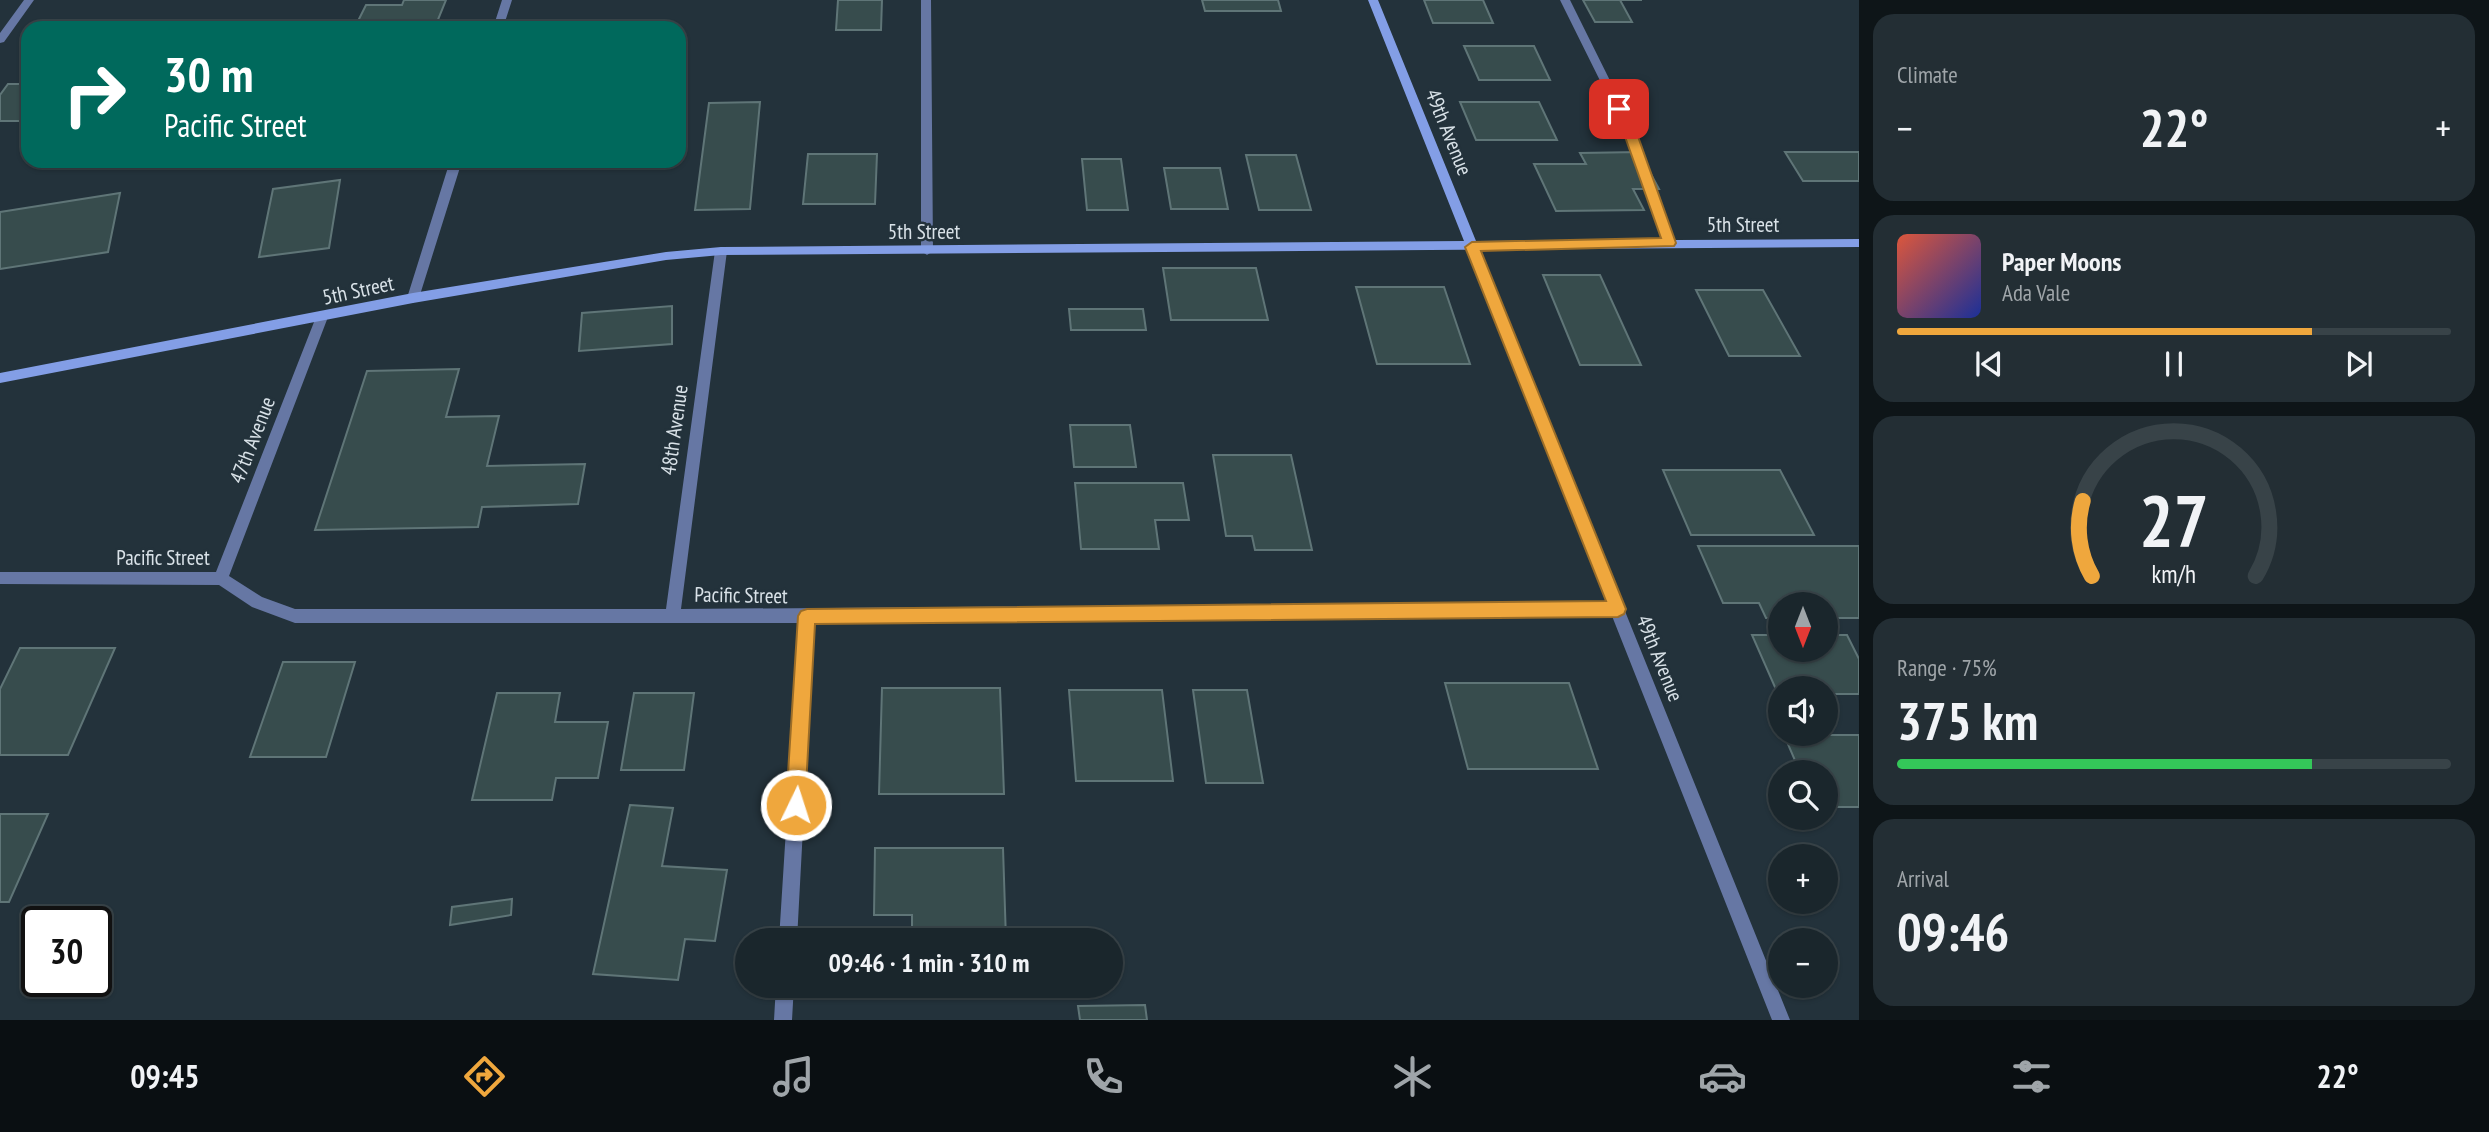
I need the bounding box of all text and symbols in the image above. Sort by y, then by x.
text: 30 m [164,42,253,106]
icon: right [49,49,140,140]
text: Climate [1897,60,1958,89]
pin [1589,79,1649,139]
street label: 49th Avenue [1419,85,1479,179]
icon: arrive [1600,90,1638,128]
text: 22° [2140,94,2208,161]
text: − [1897,103,1913,152]
text: + [2435,103,2451,152]
text: Pacific Street [164,104,307,146]
street label: 5th Street [1707,211,1779,238]
street label: 5th Street [888,218,960,245]
text: Paper Moons [2002,245,2121,278]
street label: 5th Street [320,269,396,311]
text: Ada Vale [2002,278,2070,307]
icon: previous [1970,345,2008,383]
icon: pause [2155,345,2193,383]
icon: next [2340,345,2378,383]
street label: 48th Avenue [654,383,694,477]
street label: 47th Avenue [223,393,281,487]
text: 27 [2139,472,2209,566]
street label: Pacific Street [116,544,210,571]
text: km/h [2152,558,2196,590]
street label: Pacific Street [694,581,788,609]
north arrow [1768,592,1838,662]
map controls [1768,592,1838,998]
street label: 49th Avenue [1630,611,1690,705]
text: Range · 75% [1897,653,1997,682]
button: sound [1768,676,1838,746]
text: 375 km [1897,687,2038,754]
button: search [1768,760,1838,830]
position arrow [759,768,833,842]
button: + [1768,844,1838,914]
text: Arrival [1897,864,1949,893]
text: 09:46 [1897,898,2009,965]
speed limit sign: 30 [21,906,112,997]
button: − [1768,928,1838,998]
text: 09:46 · 1 min · 310 m [829,946,1029,979]
icon: directions [460,1052,509,1101]
icon: music [769,1052,818,1101]
icon: phone [1079,1052,1128,1101]
icon: climate [1388,1052,1437,1101]
icon: car [1698,1052,1747,1101]
icon: filters [2007,1052,2056,1101]
text: 09:45 [130,1055,199,1097]
text: 22° [2317,1055,2359,1097]

